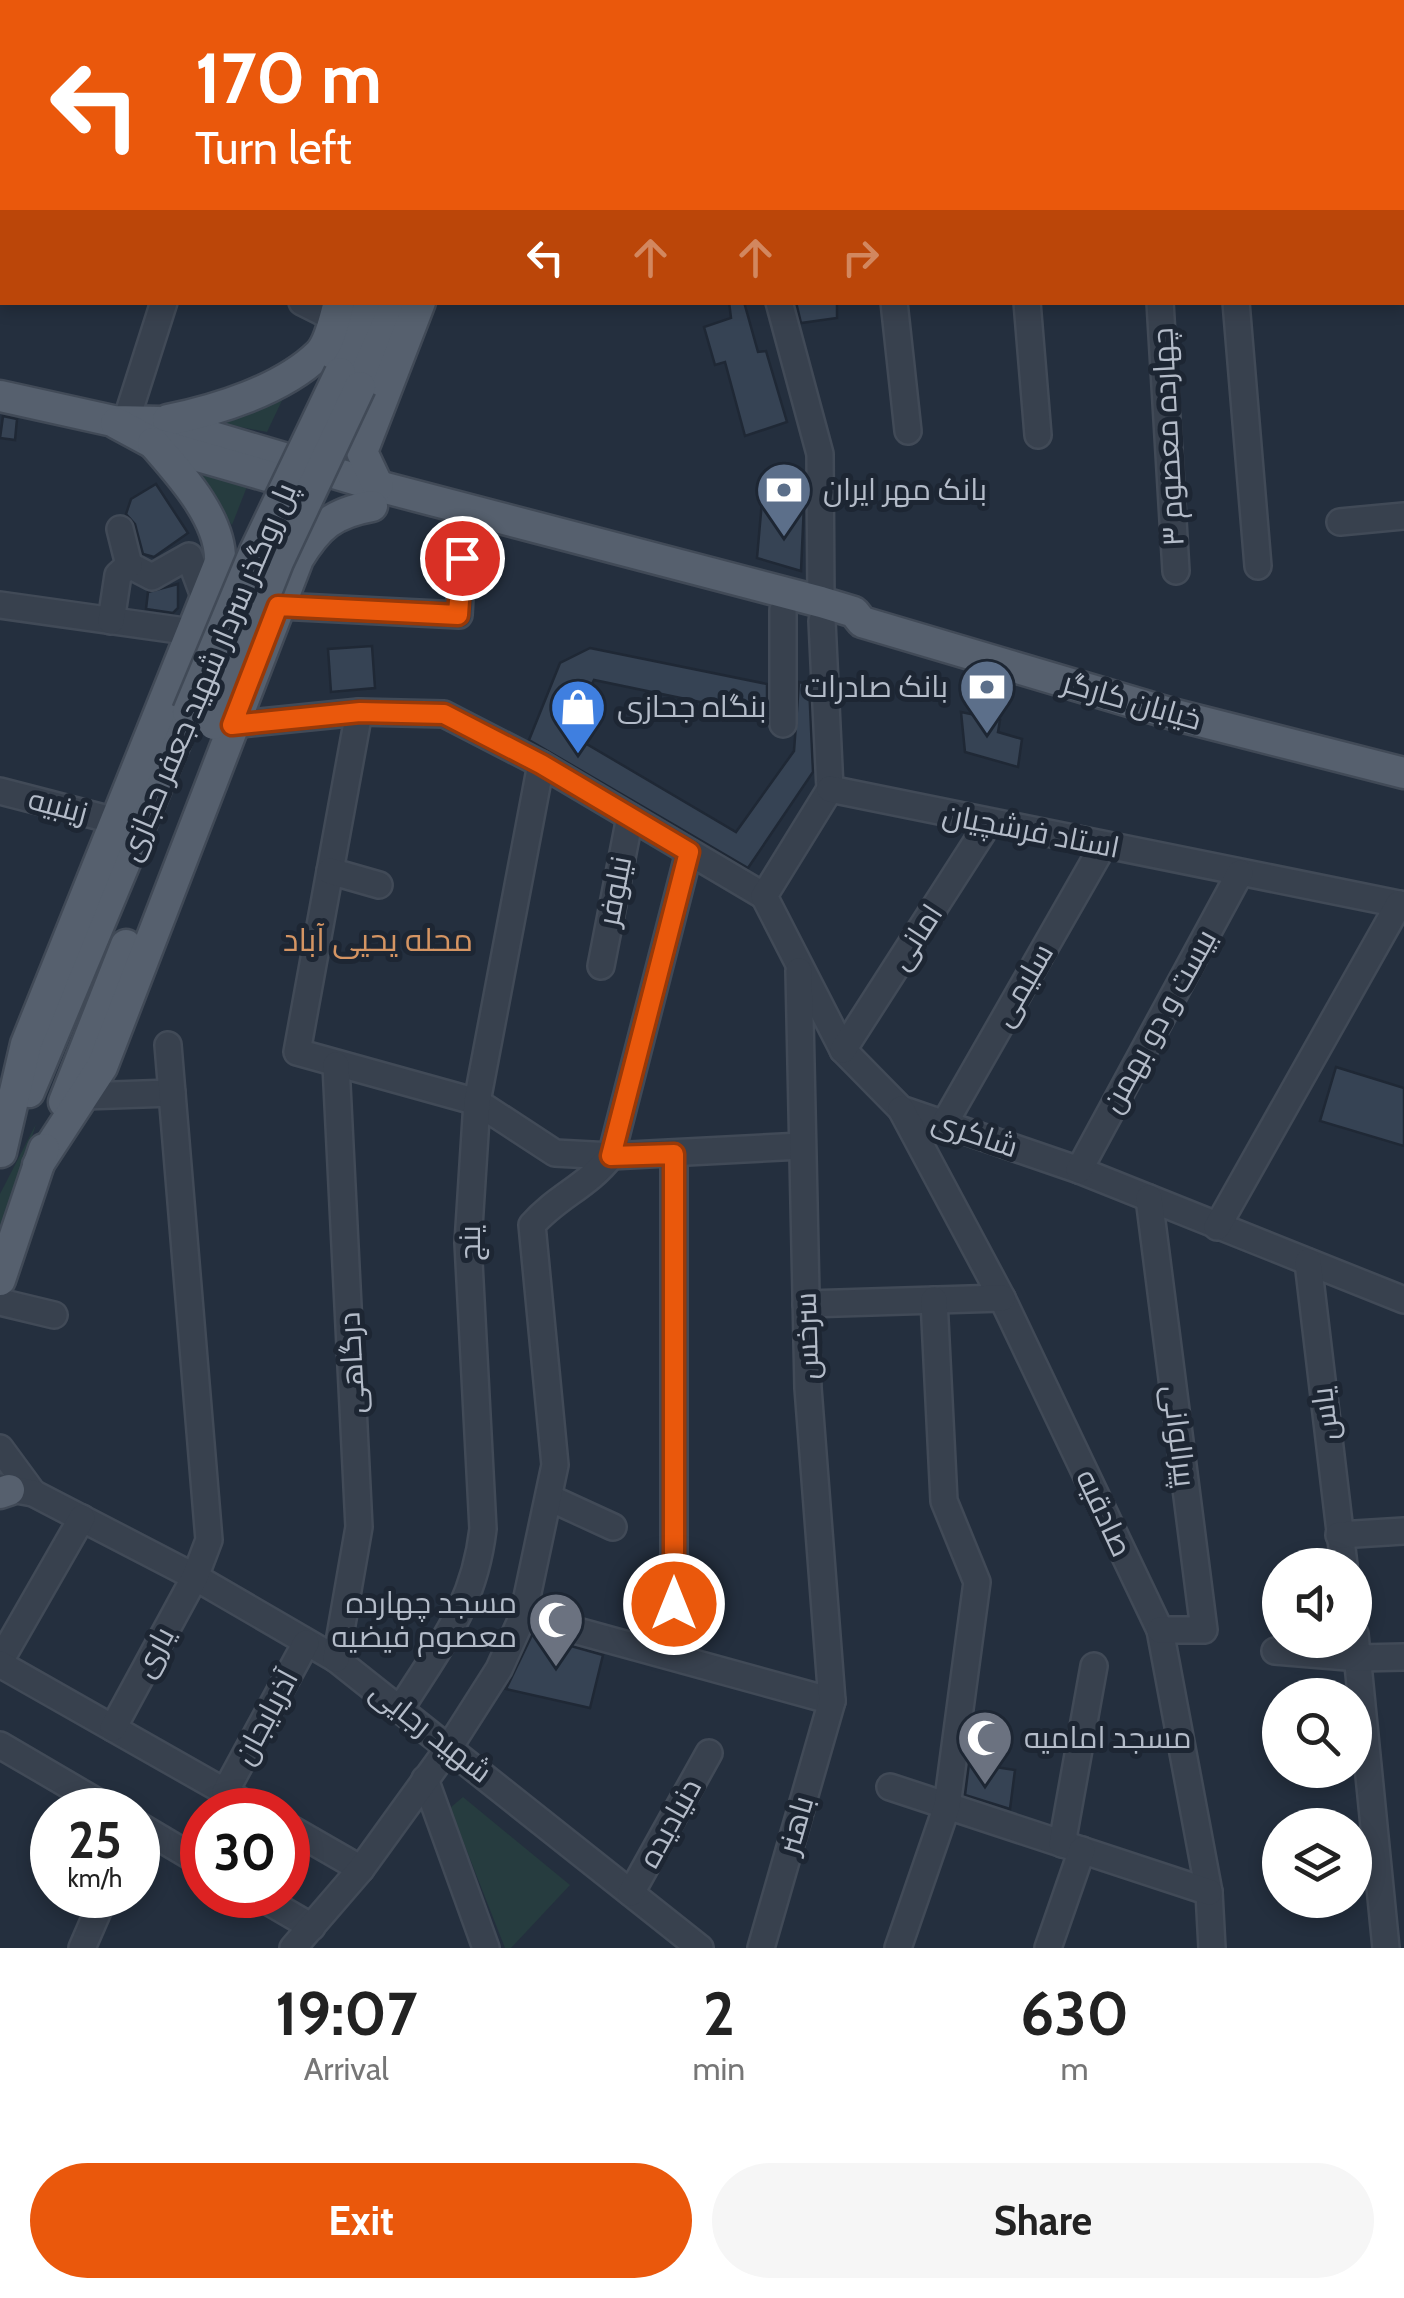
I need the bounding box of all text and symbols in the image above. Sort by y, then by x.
text: 170 m [195,35,382,121]
icon: left [30,40,160,170]
text: Turn left [195,121,352,175]
icon: left [518,230,573,285]
icon: ahead [623,230,678,285]
icon: ahead [728,230,783,285]
icon: right [833,230,888,285]
street label: چهارده معصوم ۳ [1143,327,1194,547]
bank icon: بانک مهر ایران [754,460,814,539]
place label: بانک مهر ایران [823,471,987,508]
street label: پل روگذر سردار شهید جعفر حجازی [111,477,305,867]
pin [420,516,505,601]
icon: arrive [435,531,490,586]
bank icon: بانک صادرات [957,657,1017,736]
street label: خیابان کارگر [1057,663,1206,738]
place label: بانک صادرات [804,668,948,705]
shop icon: بنگاه جحازی [548,677,608,756]
place label: بنگاه جحازی [617,688,767,725]
street label: زینبیه [25,780,92,831]
street label: استاد فرشچیان [939,795,1123,867]
street label: نیلوفر [589,853,639,931]
street label: امانی [881,897,950,976]
district label: محله یحیی آباد [283,920,473,959]
street label: بیست و دو بهمن [1093,923,1224,1119]
street label: سلیمی [984,937,1061,1033]
street label: شاکری [927,1102,1023,1165]
street label: ینج [451,1225,490,1261]
street label: سرخس [786,1292,827,1380]
street label: درگاهی [330,1311,373,1415]
street label: پیرالوانی [1154,1383,1204,1489]
street label: یاس [1303,1385,1346,1443]
street label: صادقیه [1068,1463,1141,1562]
map controls [1262,1548,1372,1918]
button: sound [1262,1548,1372,1658]
position arrow [622,1552,726,1656]
place label: مسجد چهارده معصوم فیضیه [331,1584,517,1657]
mosque icon: مسجد چهارده معصوم فیضیه [526,1590,586,1669]
street label: یاری [125,1620,182,1683]
street label: آذربایجان [225,1663,306,1771]
street label: شهید رجایی [363,1673,499,1791]
button: search [1262,1678,1372,1788]
mosque icon: مسجد امامیه [955,1708,1015,1787]
place label: مسجد امامیه [1024,1719,1192,1756]
street label: دنیادیده [630,1772,709,1874]
speed limit sign: 30 [180,1788,310,1918]
street label: باهنر [769,1792,821,1860]
button: layers [1262,1808,1372,1918]
text: 25 [68,1810,122,1871]
text: km/h [68,1863,122,1893]
text: 19:07 [275,1977,417,2050]
text: 2 [703,1977,735,2050]
text: 630 [1020,1977,1129,2050]
text: Arrival [304,2049,389,2088]
text: min [692,2049,745,2088]
text: m [1061,2049,1089,2088]
button: Exit [30,2163,692,2278]
button: Share [712,2163,1374,2278]

